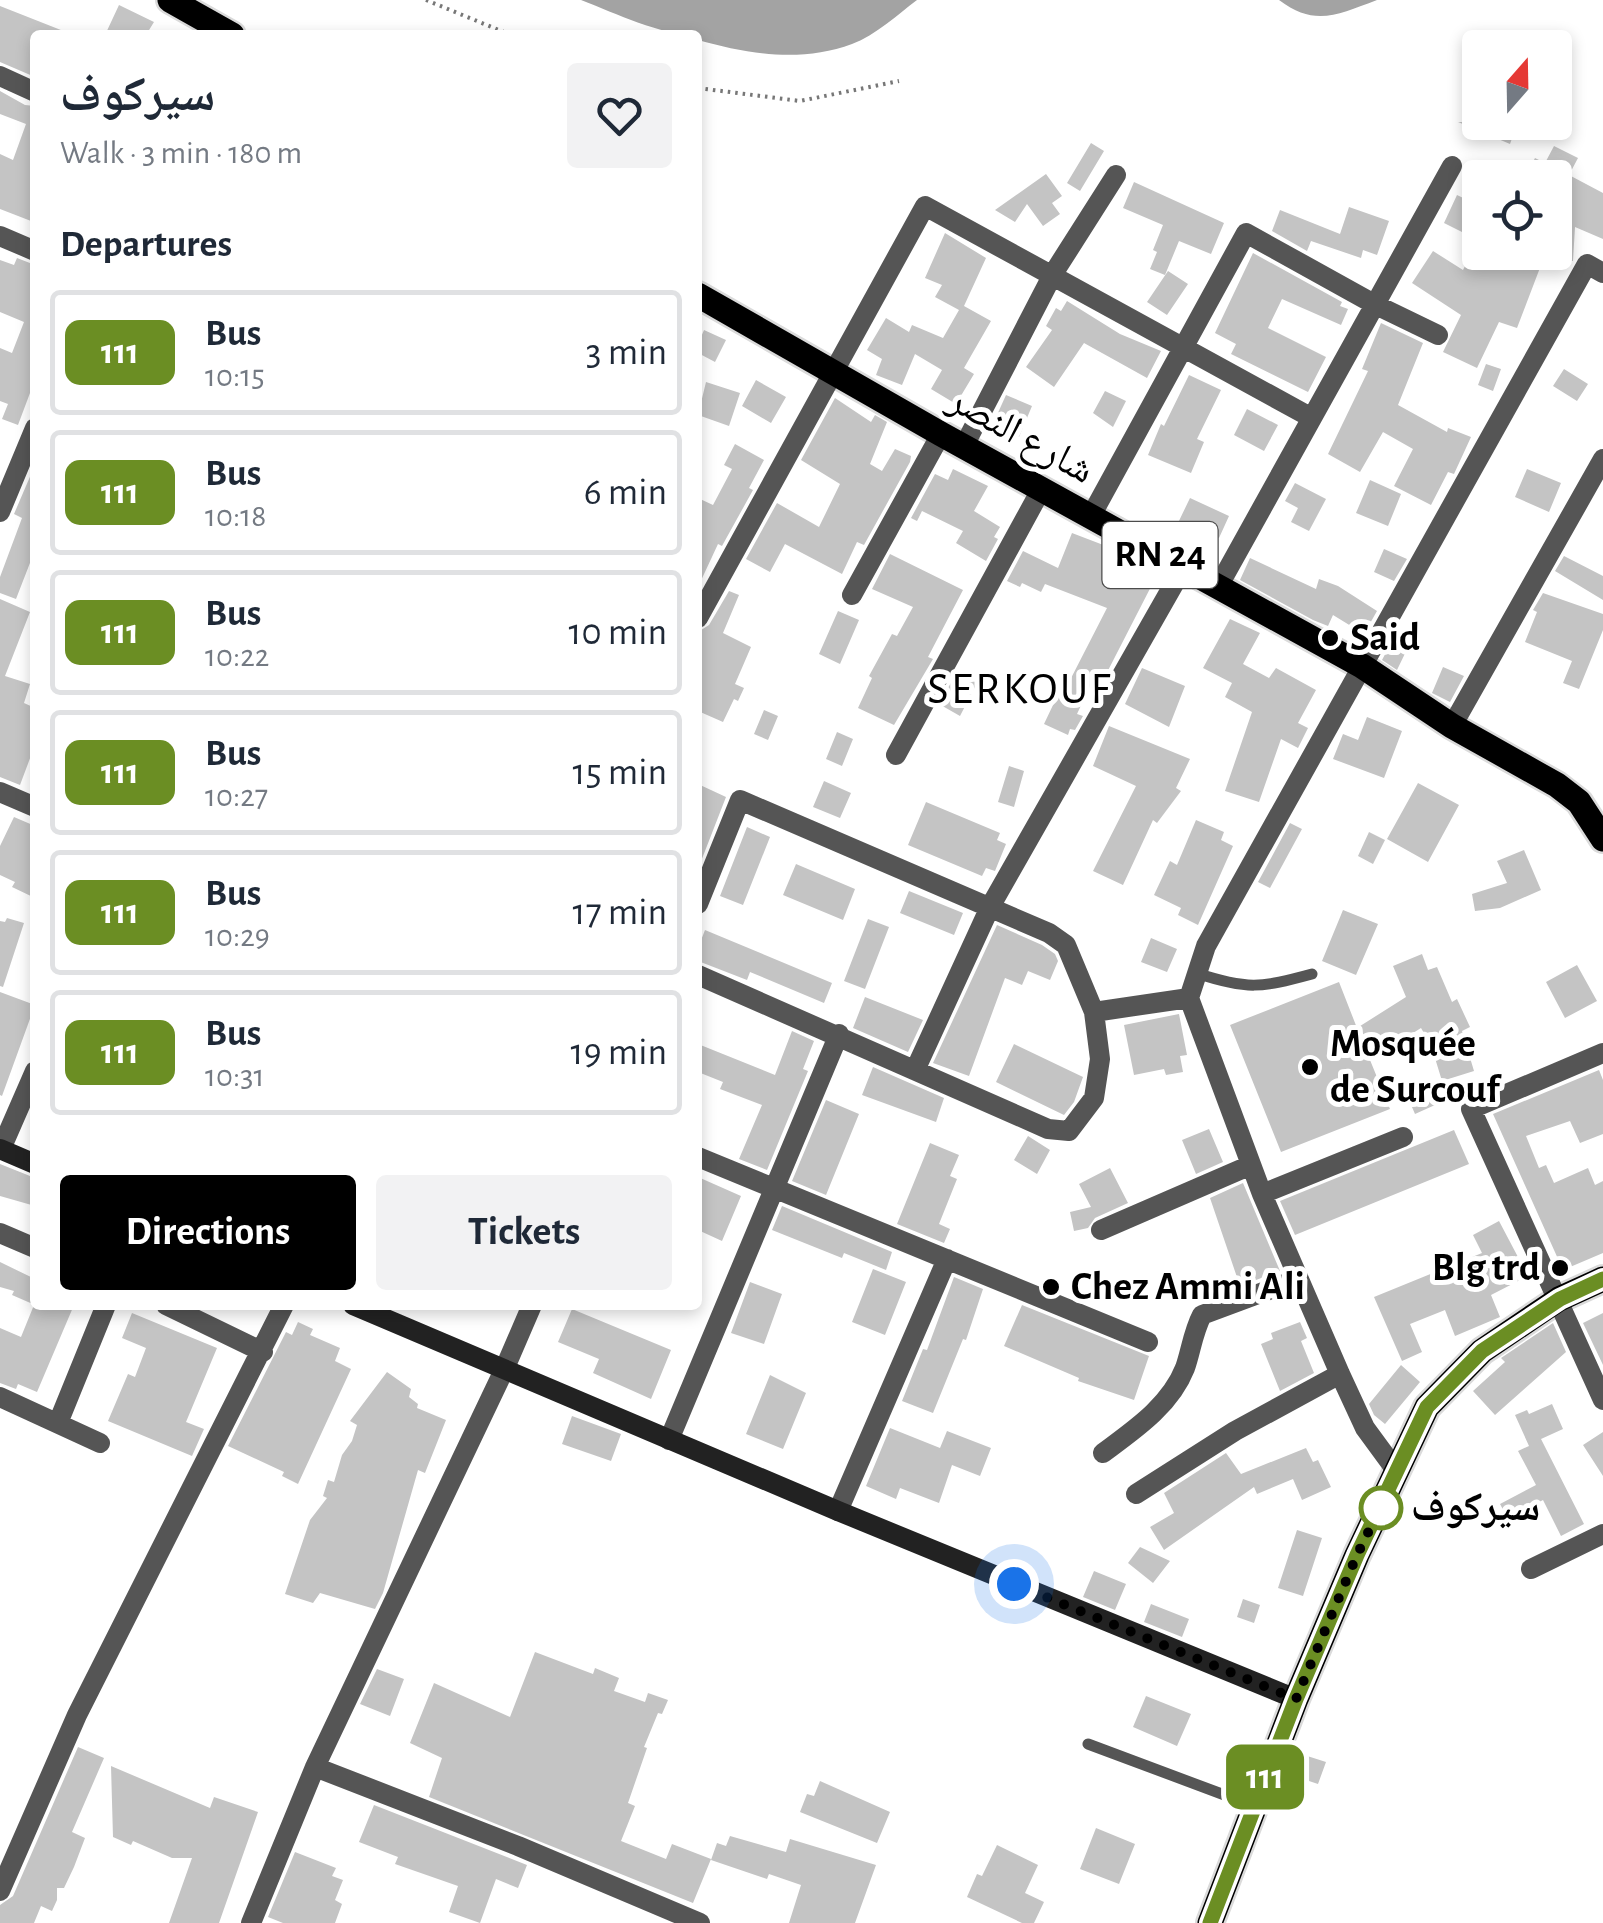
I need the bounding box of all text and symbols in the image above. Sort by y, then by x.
north arrow [1462,30,1572,140]
map controls [1462,30,1572,270]
button: heart [567,63,672,168]
text: سيركوف [60,72,215,120]
text: Walk · 3 min · 180 m [60,137,302,169]
button: locate [1462,160,1572,270]
text: Departures [60,226,232,264]
text: Bus [205,315,261,353]
text: 3 min [586,334,667,372]
text: 111 [101,335,139,370]
text: 10:15 [205,360,265,392]
street label: شارع النصر [939,378,1100,494]
text: Bus [205,455,261,493]
text: 6 min [584,474,667,512]
text: 111 [101,475,139,510]
text: 10:18 [205,500,266,532]
road number: RN 24 [1102,522,1218,588]
text: Bus [205,595,261,633]
text: 10 min [568,614,667,652]
text: 111 [101,615,139,650]
place label: Said [1350,618,1420,658]
marker: Said [1319,627,1341,649]
text: 10:22 [205,640,269,672]
district label: SERKOUF [927,667,1113,712]
text: Bus [205,735,261,773]
text: 15 min [573,754,667,792]
text: 111 [101,755,139,790]
text: 10:27 [205,780,268,812]
text: Bus [205,875,261,913]
text: 17 min [573,894,667,932]
text: 111 [101,895,139,930]
text: 10:29 [205,920,270,952]
text: Bus [205,1015,261,1053]
place label: Mosquée de Surcouf [1330,1024,1502,1110]
text: 19 min [571,1034,667,1072]
text: 111 [101,1035,139,1070]
marker: Mosquée de Surcouf [1299,1056,1321,1078]
text: 10:31 [205,1060,264,1092]
button: Directions [60,1175,356,1290]
button: Tickets [376,1175,672,1290]
place label: Blg trd [1432,1248,1540,1288]
marker: Blg trd [1549,1257,1571,1279]
place label: Chez Ammi Ali [1071,1267,1305,1307]
marker: Chez Ammi Ali [1040,1276,1062,1298]
marker: سيركوف [1360,1487,1402,1529]
place label: سيركوف [1411,1488,1540,1529]
your location [989,1559,1039,1609]
line badge: 111 [1208,1744,1322,1810]
text: 111 [1246,1760,1284,1795]

